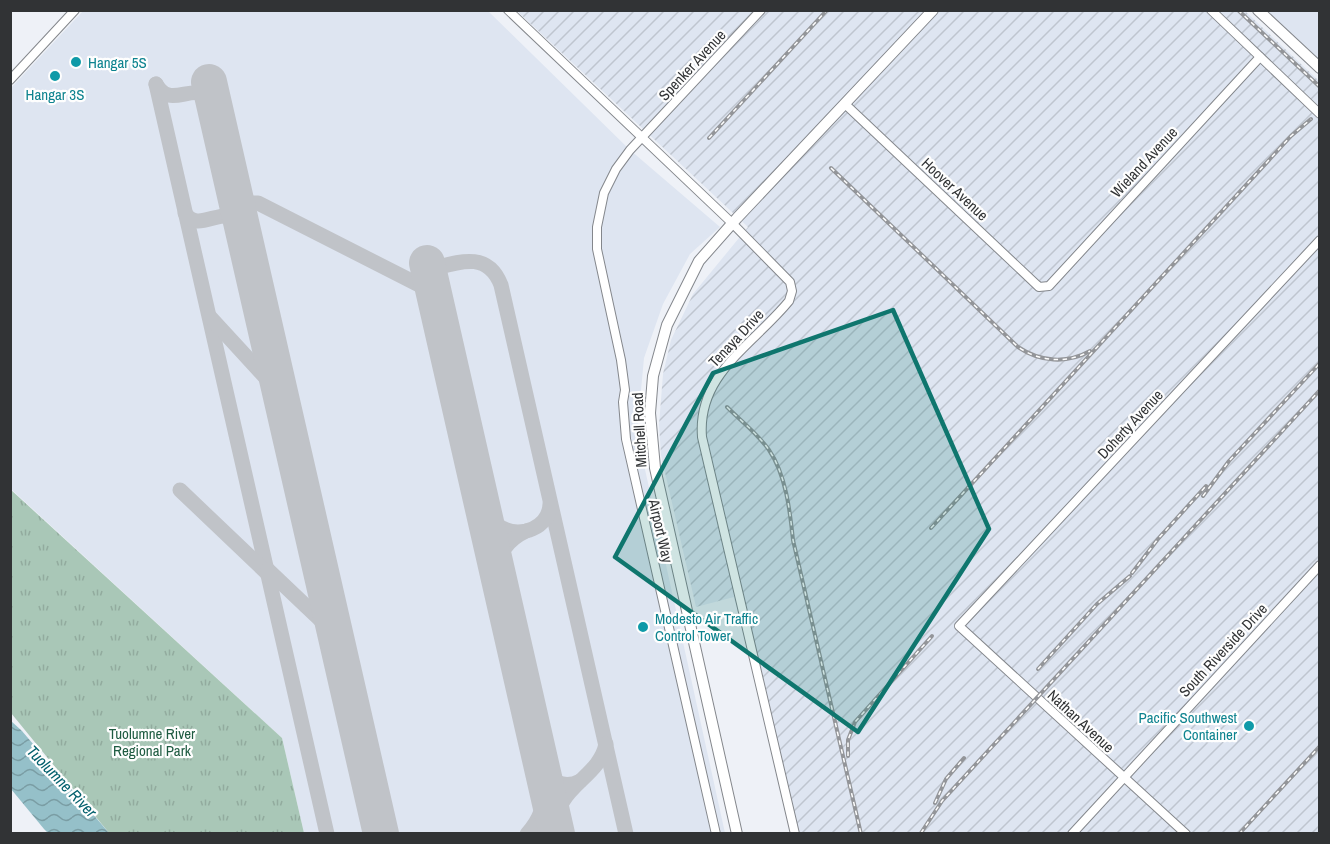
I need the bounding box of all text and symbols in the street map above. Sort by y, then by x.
street label: Spenker Avenue [654,25,730,105]
place label: Hangar 5S [88,52,147,73]
marker: Hangar 5S [69,55,83,69]
marker: Hangar 3S [48,69,62,83]
place label: Hangar 3S [26,84,84,105]
street label: Wieland Avenue [1106,122,1182,202]
street label: Hoover Avenue [917,153,993,225]
street label: Tenaya Drive [704,304,768,372]
street label: Doherty Avenue [1093,385,1168,463]
street label: Mitchell Road [627,392,651,468]
street label: Airport Way [643,496,679,566]
street label: South Riverside Drive [1174,598,1272,701]
place label: Modesto Air Traffic Control Tower [655,608,758,646]
marker: Modesto Air Traffic Control Tower [636,620,650,634]
street label: Nathan Avenue [1043,685,1119,757]
place label: Pacific Southwest Container [1139,707,1238,745]
marker: Pacific Southwest Container [1242,719,1256,733]
park label: Tuolumne River Regional Park [109,723,195,761]
water label: Tuolumne River [22,740,102,822]

